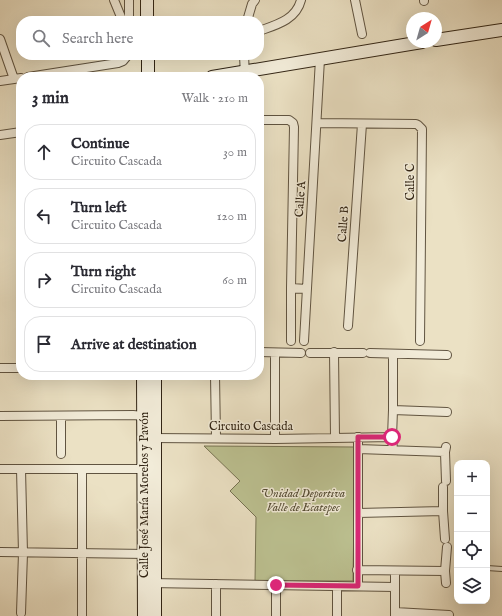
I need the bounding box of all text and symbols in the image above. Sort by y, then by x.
north arrow [406,12,442,48]
search box [16,16,264,60]
icon: search [30,27,52,49]
text: Search here [62,29,133,48]
text: 3 min [32,88,69,109]
text: Walk · 210 m [182,90,248,107]
text: Continue [71,134,129,153]
icon: ahead [33,141,55,163]
text: 30 m [223,144,247,161]
text: Circuito Cascada [71,153,162,170]
street label: Calle C [403,163,418,200]
street label: Calle A [292,179,309,218]
text: Turn left [71,198,127,217]
icon: left [33,205,55,227]
street label: Calle B [335,205,352,243]
text: 120 m [217,208,247,225]
text: Circuito Cascada [71,217,162,234]
text: Turn right [71,262,136,281]
icon: right [33,269,55,291]
text: 60 m [222,272,247,289]
text: Circuito Cascada [71,281,162,298]
icon: arrive [33,333,55,355]
text: Arrive at destination [71,335,197,354]
street label: Calle José María Morelos y Pavón [137,411,153,578]
street label: Circuito Cascada [209,419,294,434]
route start [383,428,401,446]
map controls [454,460,490,604]
button: + [454,460,490,496]
park label: Unidad Deportiva Valle de Ecatepec [261,486,345,515]
button: − [454,496,490,532]
button: locate [454,532,490,568]
button: layers [454,568,490,604]
route end [267,576,285,594]

